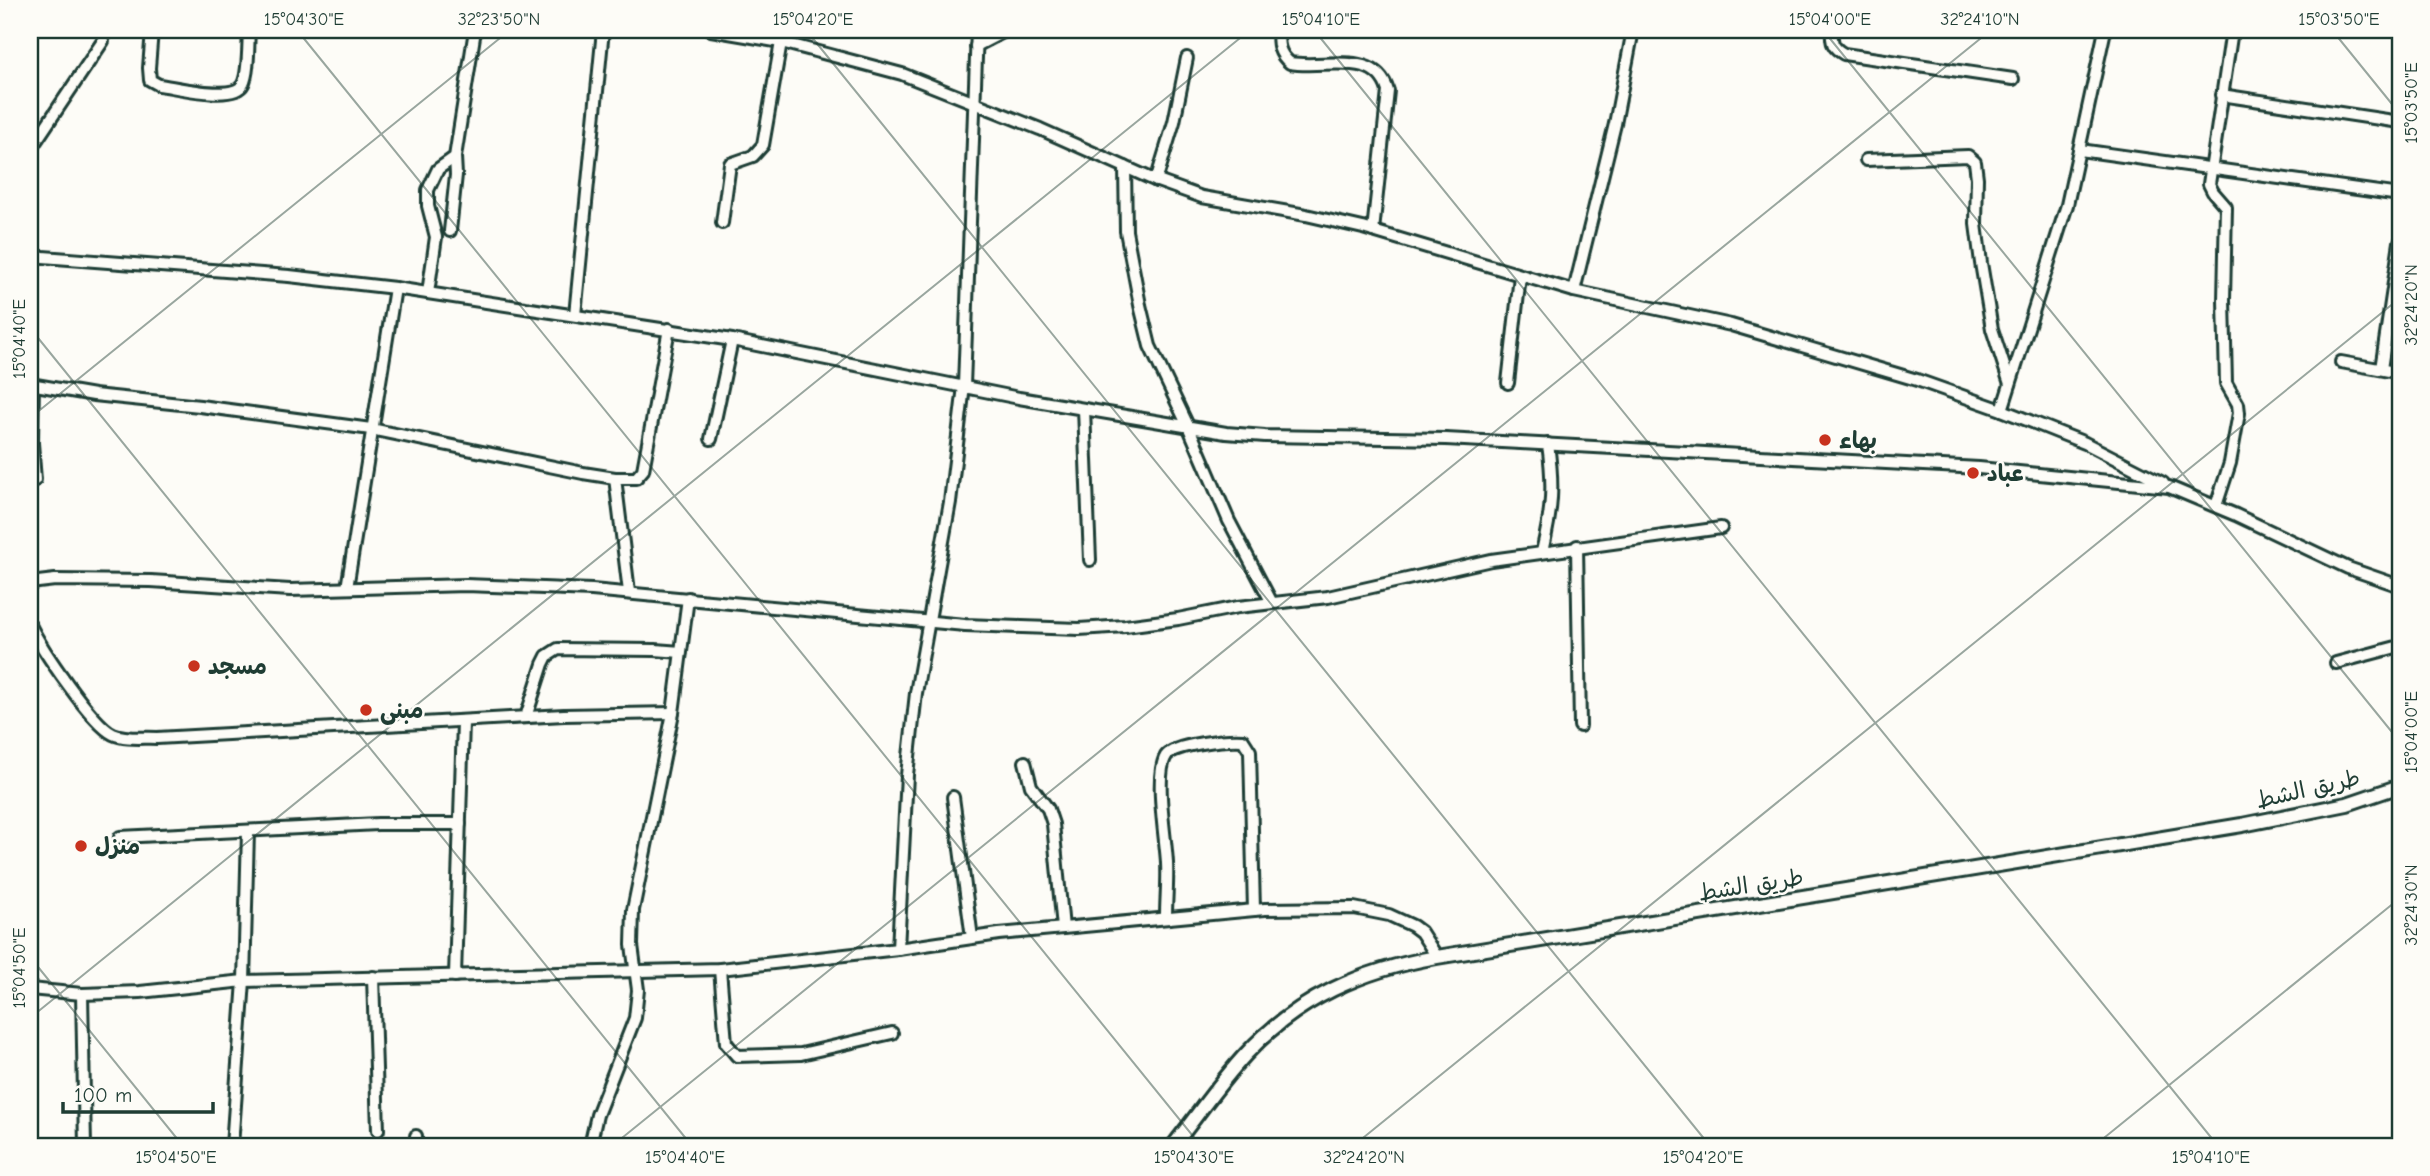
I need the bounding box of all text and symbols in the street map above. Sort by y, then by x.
text: 15°04'30"E [264,9,344,30]
text: 32°23'50"N [458,9,540,30]
text: 15°04'20"E [773,9,853,30]
text: 15°04'10"E [1282,9,1360,30]
text: 15°04'00"E [1789,9,1871,30]
text: 32°24'10"N [1940,9,2020,30]
text: 15°03'50"E [2298,9,2380,30]
text: 15°03'50"E [2401,62,2422,144]
text: 32°24'20"N [2401,264,2422,346]
text: 15°04'40"E [9,299,30,379]
place label: بهاء [1839,427,1877,454]
marker: بهاء [1817,432,1833,448]
place label: عباد [1987,460,2024,487]
marker: عباد [1965,465,1981,481]
place label: مسجد [208,653,267,680]
marker: مسجد [186,658,202,674]
text: 15°04'00"E [2401,691,2422,773]
place label: مبنى [380,697,423,725]
marker: مبنى [358,702,374,718]
street label: طريق الشط [2253,764,2363,814]
place label: منزل [95,833,140,860]
marker: منزل [73,838,89,854]
street label: طريق الشط [1697,863,1805,907]
text: 32°24'30"N [2401,864,2422,946]
text: 15°04'50"E [9,927,30,1009]
scale bar [63,1071,214,1115]
text: 100 m [74,1083,132,1107]
text: 15°04'50"E [135,1147,217,1168]
text: 15°04'40"E [645,1147,725,1168]
text: 15°04'30"E [1154,1147,1234,1168]
text: 32°24'20"N [1323,1147,1405,1168]
text: 15°04'20"E [1663,1147,1743,1168]
text: 15°04'10"E [2172,1147,2250,1168]

